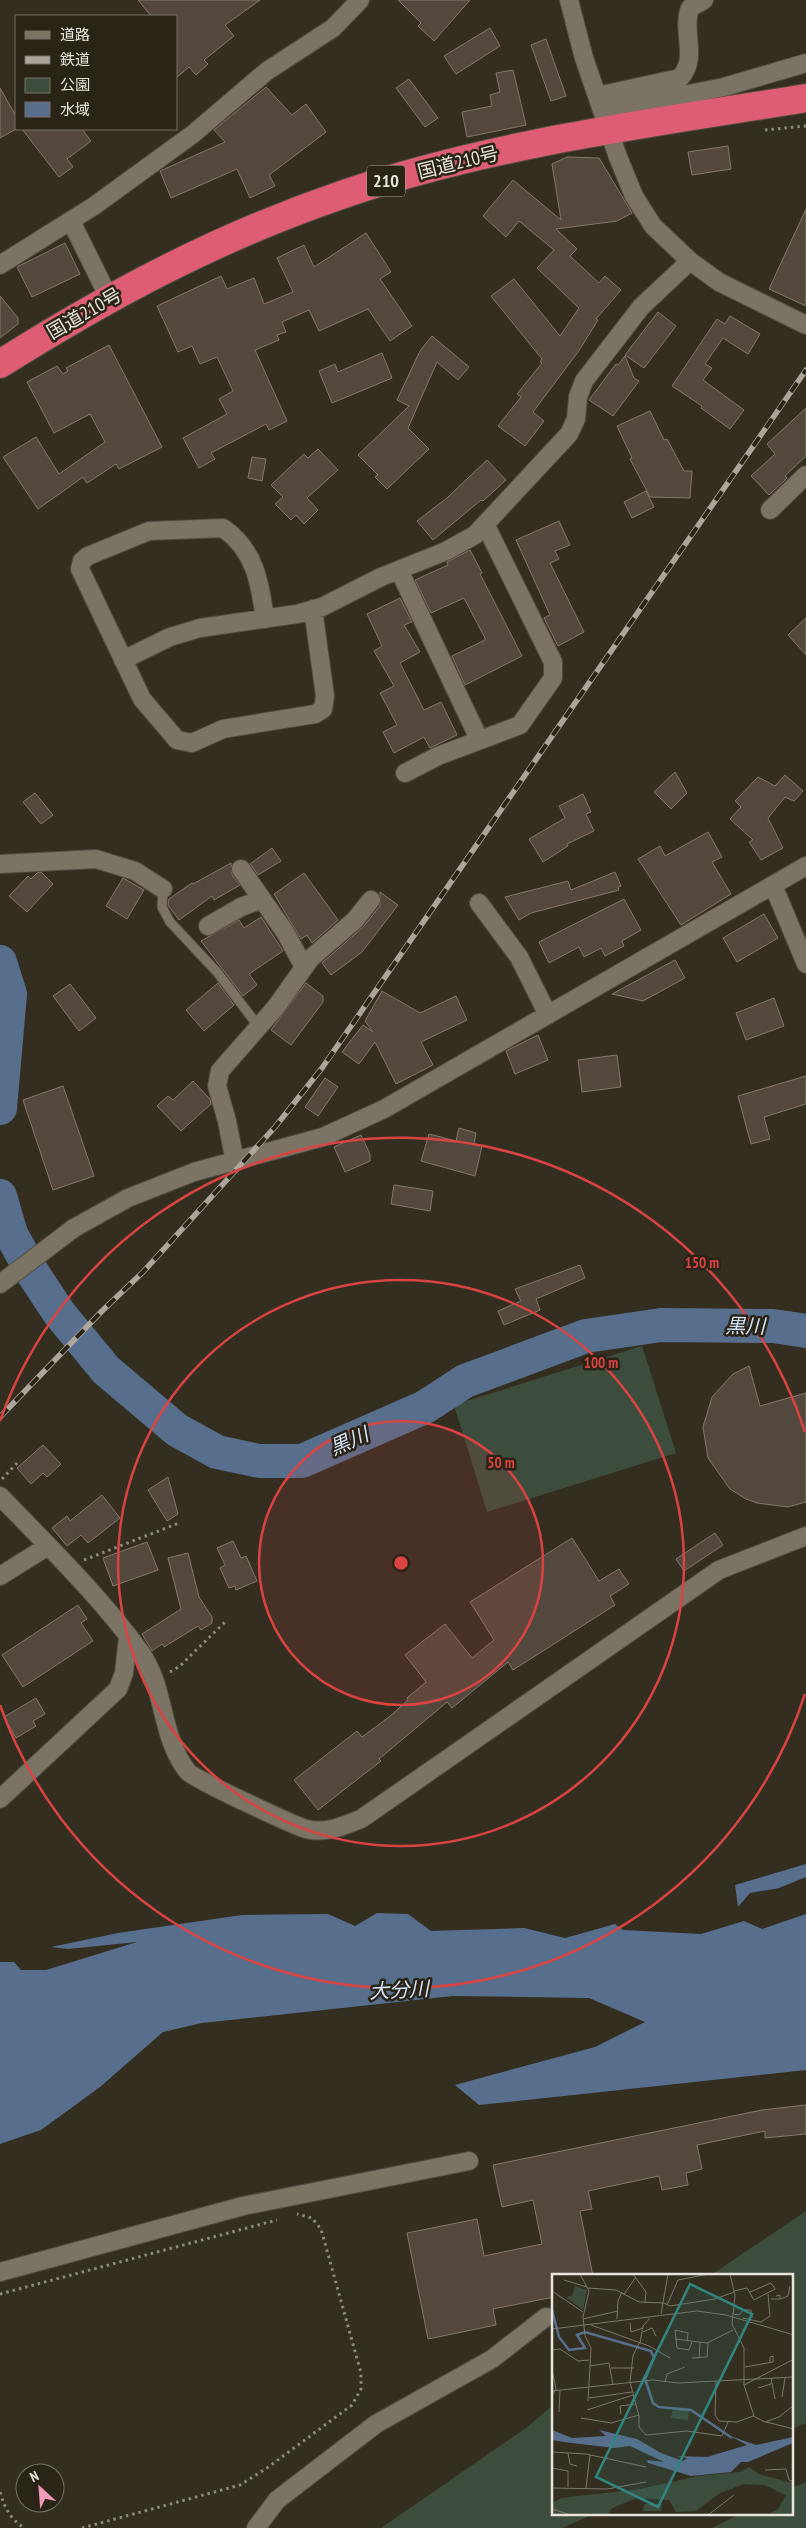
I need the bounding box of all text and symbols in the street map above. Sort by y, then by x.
legend [15,15,178,130]
text: 道路 [60,25,90,44]
text: 鉄道 [60,50,90,69]
text: 公園 [60,75,90,94]
text: 水域 [60,100,90,119]
street label: 国道210号 [415,140,501,184]
road number: 210 [367,166,405,197]
street label: 国道210号 [42,282,126,344]
text: 150 m [685,1253,719,1272]
water label: 黒川 [725,1313,767,1339]
text: 100 m [584,1353,618,1372]
water label: 黒川 [325,1420,374,1461]
text: 50 m [487,1453,515,1472]
centre of rings [392,1554,410,1572]
water label: 大分川 [368,1975,432,2005]
inset map [552,2274,794,2516]
north arrow [15,2463,65,2513]
text: N [27,2467,42,2486]

